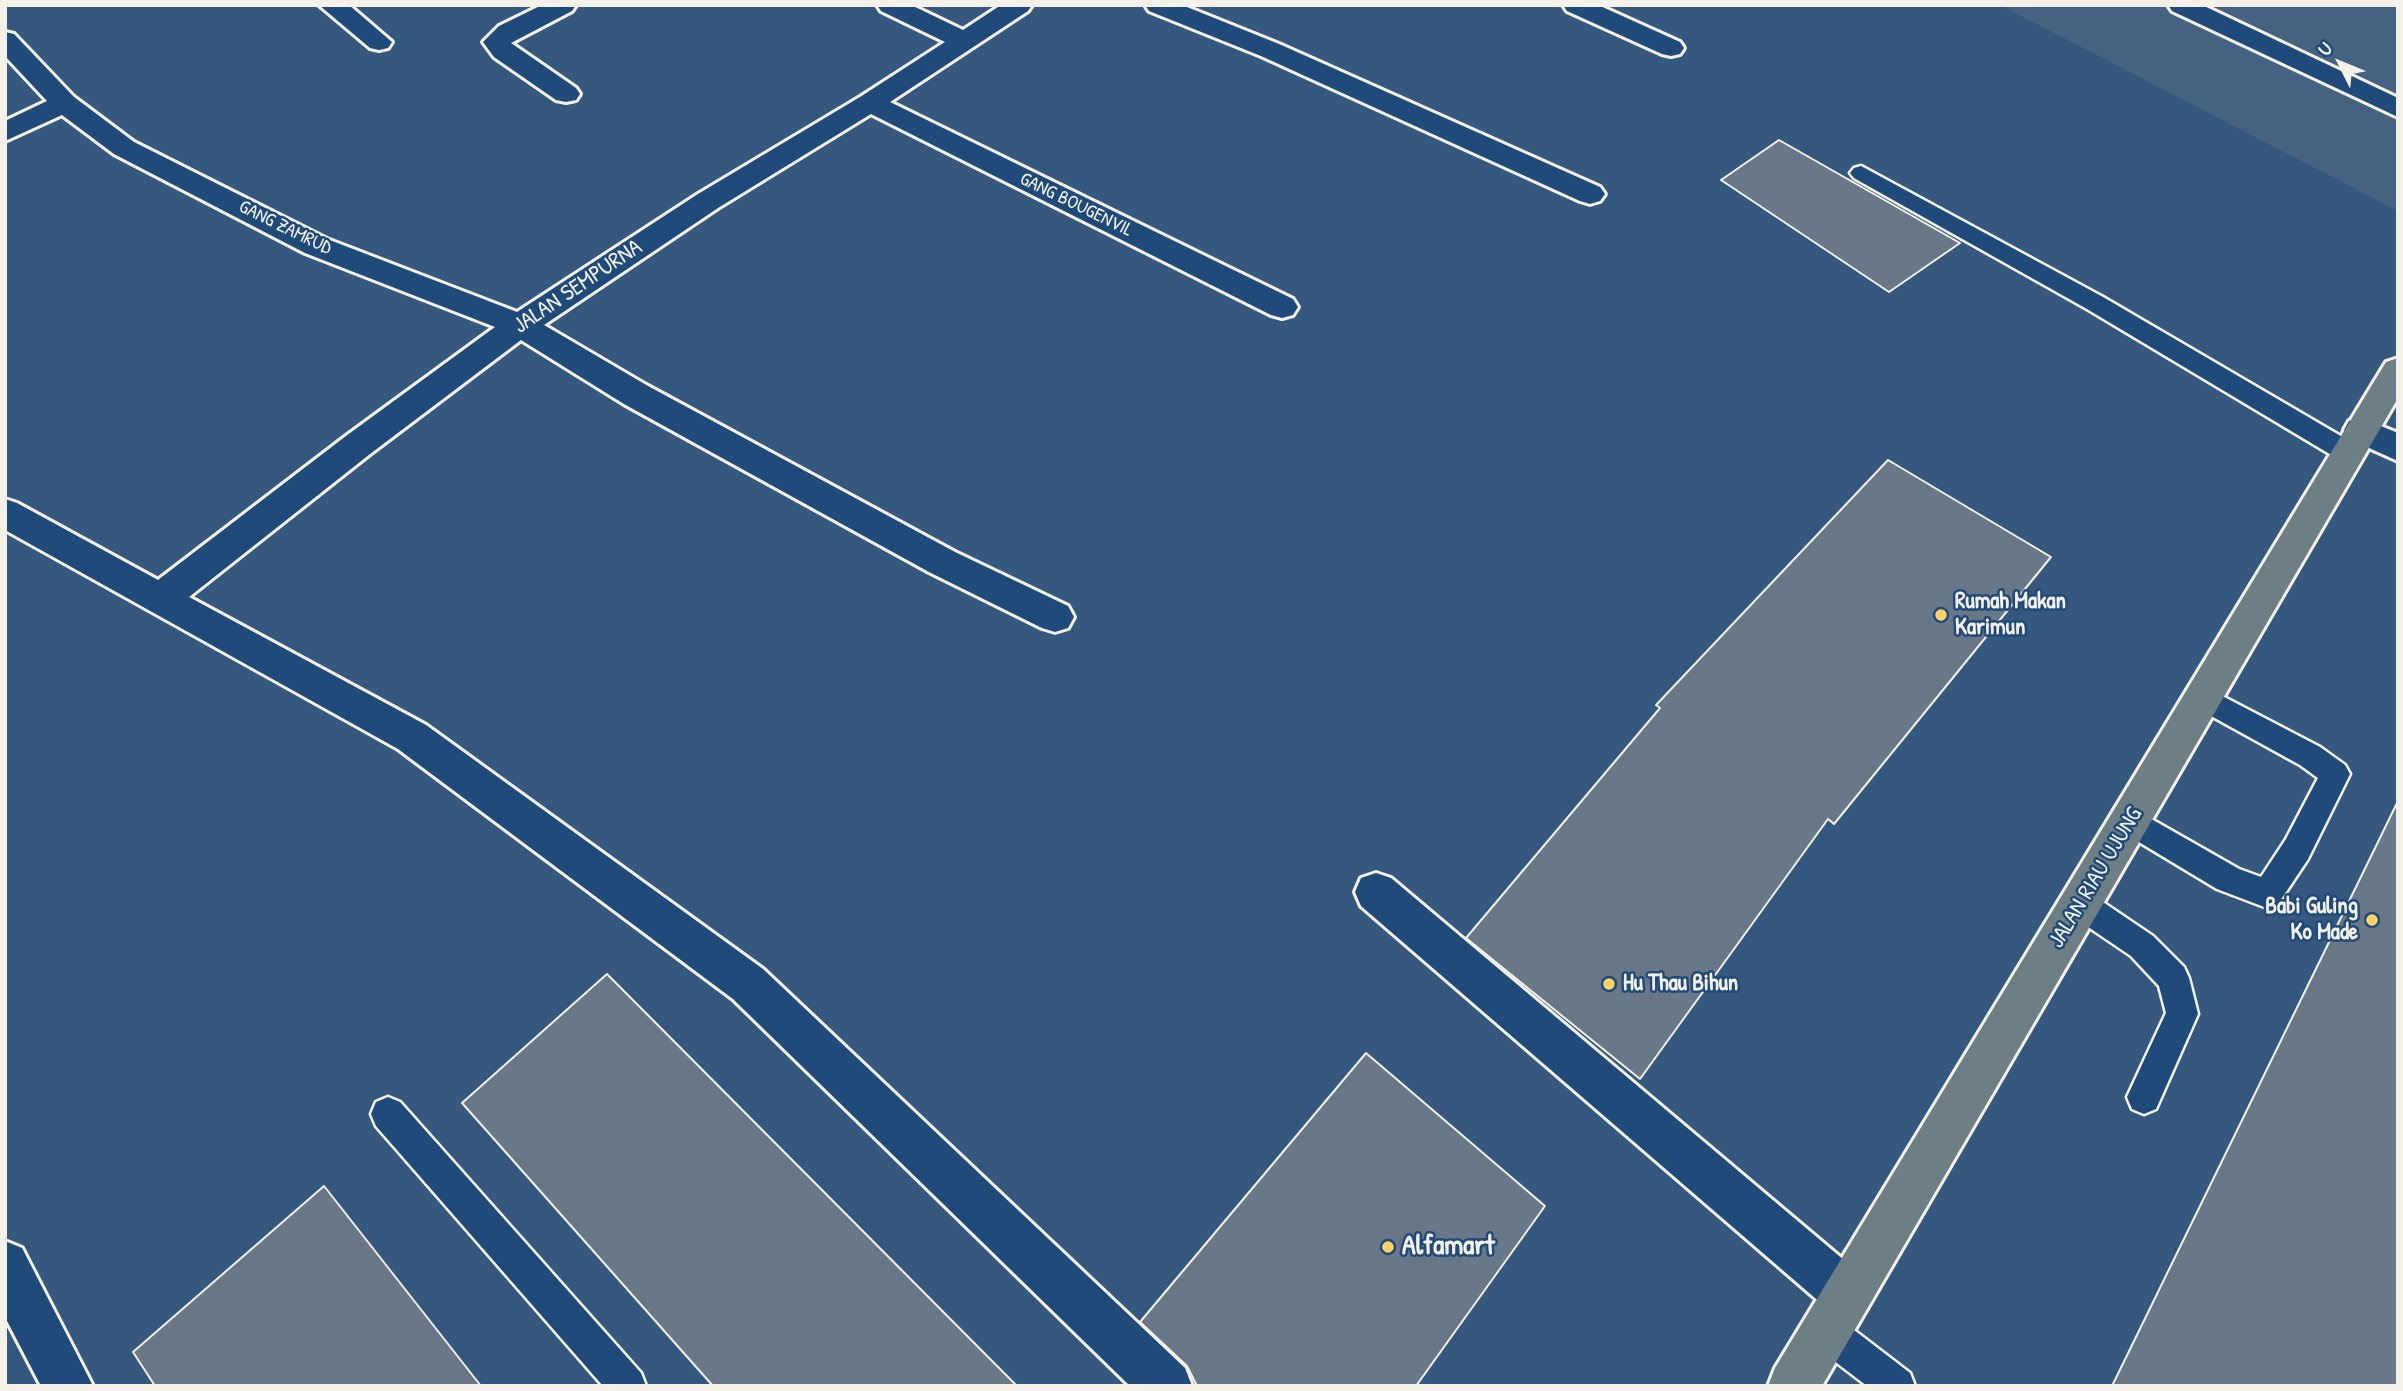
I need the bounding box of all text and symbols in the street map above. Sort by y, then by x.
north arrow [2305,28,2375,98]
text: U [2312,36,2338,61]
street label: GANG BOUGENVIL [1016,168,1136,242]
street label: GANG ZAMRUD [235,196,335,260]
street label: JALAN SEMPURNA [508,234,648,340]
place label: Rumah Makan Karimun [1955,588,2066,642]
marker: Rumah Makan Karimun [1933,607,1949,623]
street label: JALAN RIAU UJUNG [2043,803,2149,953]
place label: Babi Guling Ko Made [2265,893,2358,947]
marker: Babi Guling Ko Made [2364,912,2380,928]
place label: Hu Thau Bihun [1623,970,1738,998]
marker: Hu Thau Bihun [1601,976,1617,992]
place label: Alfamart [1402,1230,1495,1264]
marker: Alfamart [1380,1239,1396,1255]

